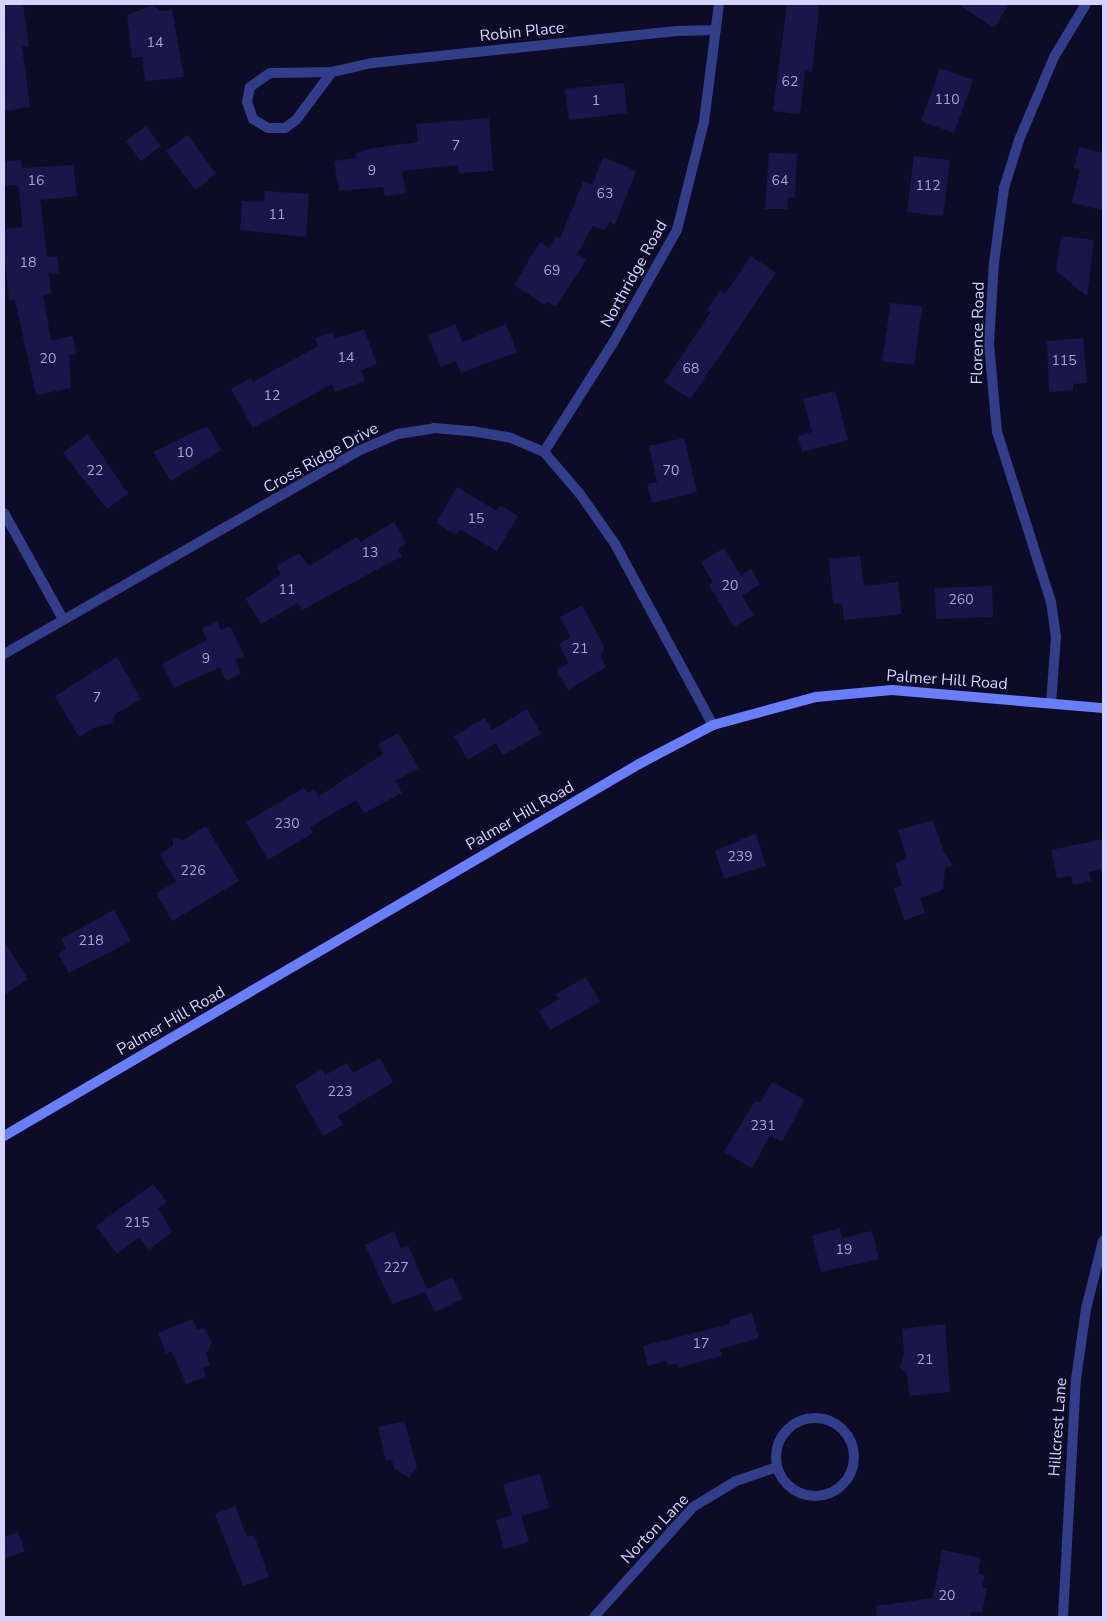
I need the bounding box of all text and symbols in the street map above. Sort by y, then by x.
street label: Robin Place [479,18,565,46]
house number: 14 [147,35,163,51]
house number: 62 [782,74,798,90]
house number: 110 [934,92,960,108]
house number: 1 [592,93,600,109]
house number: 7 [452,138,460,154]
house number: 9 [368,163,376,179]
house number: 16 [28,173,44,189]
house number: 64 [772,173,788,189]
house number: 112 [915,178,941,194]
house number: 63 [597,186,613,202]
house number: 11 [269,207,285,223]
street label: Northridge Road [597,217,671,331]
house number: 18 [20,255,36,271]
house number: 69 [544,263,560,279]
street label: Florence Road [968,282,988,384]
house number: 14 [338,350,354,366]
house number: 20 [40,351,56,367]
house number: 115 [1051,353,1077,369]
house number: 68 [683,361,699,377]
house number: 12 [264,388,280,404]
street label: Cross Ridge Drive [260,418,382,498]
house number: 10 [177,445,193,461]
house number: 22 [87,463,103,479]
house number: 70 [663,463,679,479]
house number: 15 [468,511,484,527]
house number: 13 [362,545,378,561]
house number: 20 [722,578,738,594]
house number: 11 [279,582,295,598]
house number: 260 [948,592,974,608]
house number: 21 [572,641,588,657]
house number: 9 [202,651,210,667]
street label: Palmer Hill Road [886,666,1008,694]
house number: 7 [93,690,101,706]
street label: Palmer Hill Road [463,777,577,855]
house number: 230 [274,816,300,832]
house number: 239 [727,849,753,865]
house number: 226 [180,863,206,879]
house number: 218 [78,933,104,949]
street label: Palmer Hill Road [114,982,228,1060]
house number: 223 [327,1084,353,1100]
house number: 231 [750,1118,776,1134]
house number: 215 [124,1215,150,1231]
house number: 19 [836,1242,852,1258]
house number: 227 [383,1260,409,1276]
house number: 17 [693,1336,709,1352]
house number: 21 [917,1352,933,1368]
street label: Hillcrest Lane [1045,1377,1071,1477]
street label: Norton Lane [617,1490,693,1568]
house number: 20 [939,1588,955,1604]

